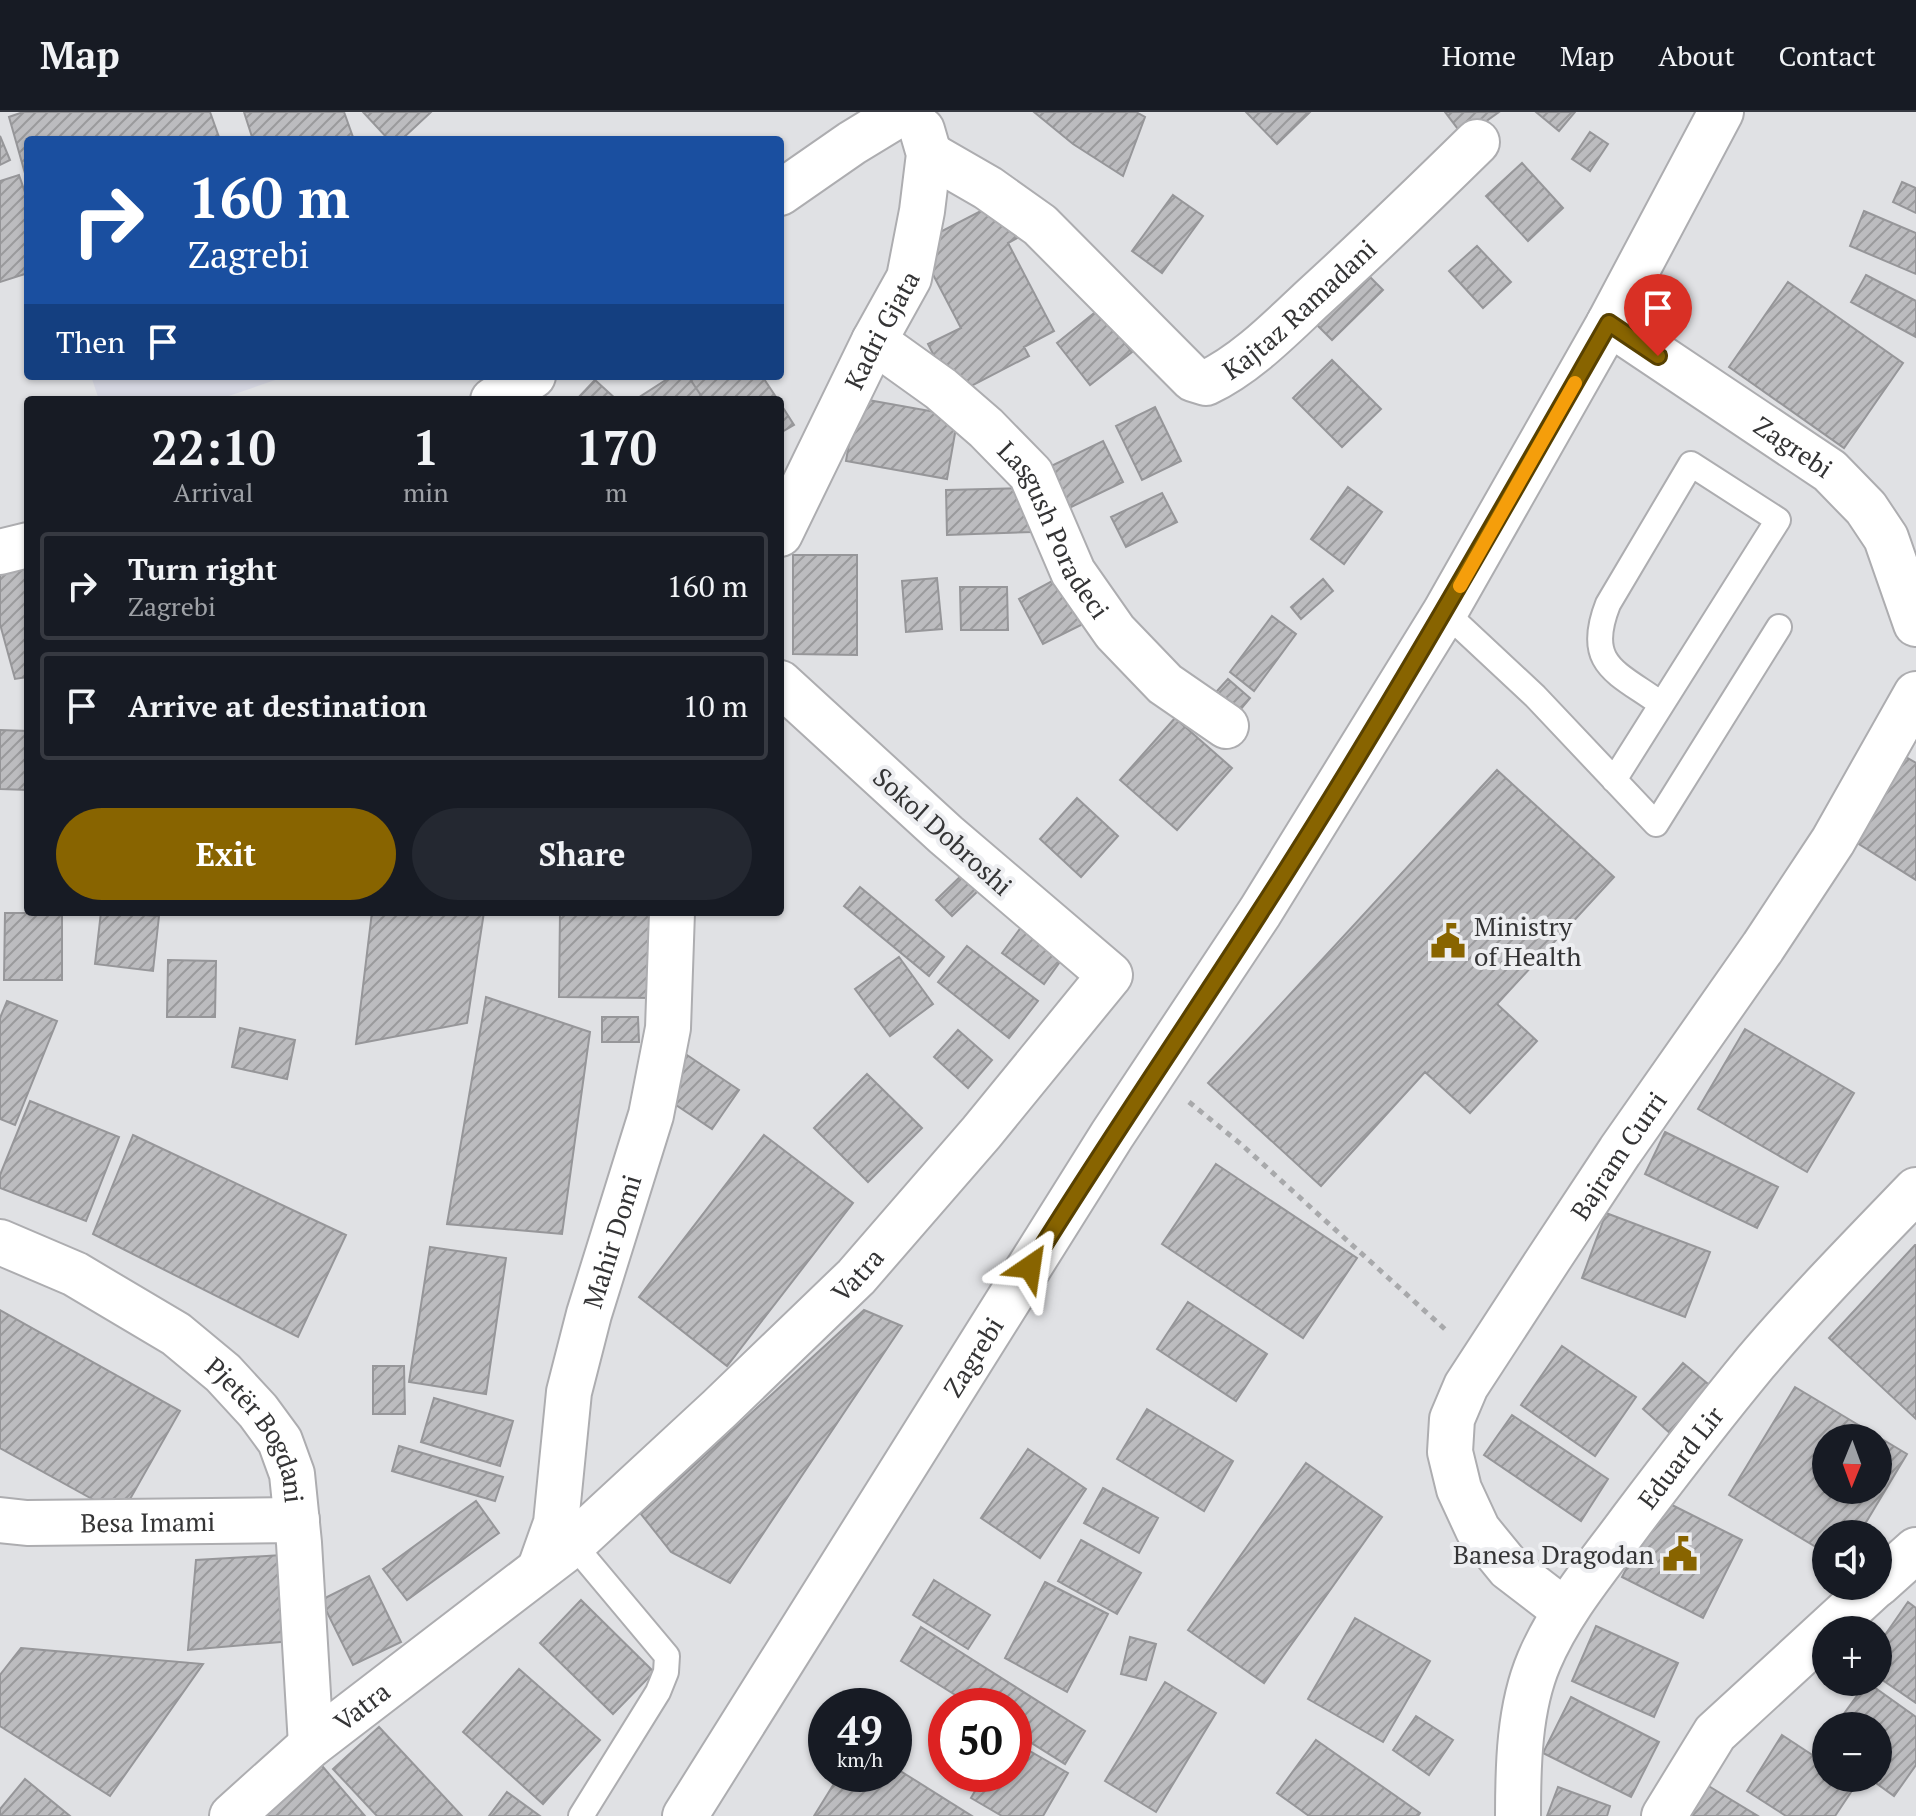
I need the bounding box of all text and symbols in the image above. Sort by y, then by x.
text: Map [40,30,120,80]
text: Home [1442,37,1516,74]
text: Map [1560,37,1614,74]
text: About [1658,37,1735,74]
text: Contact [1779,37,1876,74]
text: 160 m [188,160,350,234]
icon: right [56,168,160,272]
text: Zagrebi [188,231,309,278]
street label: Kajtaz Ramadani [1216,231,1383,387]
street label: Kadri Gjata [836,264,927,395]
pin [1624,274,1692,356]
icon: arrive [1636,286,1680,330]
icon: arrive [141,320,185,364]
text: Then [56,322,125,362]
street label: Zagrebi [1748,408,1839,485]
text: 22:10 [151,415,276,479]
text: 1 [412,415,439,479]
text: 170 [576,415,657,479]
street label: Lasgush Poradeci [991,433,1117,625]
text: Arrival [174,475,253,509]
text: min [403,475,449,509]
text: m [605,475,628,509]
text: Turn right [128,549,277,589]
icon: right [60,564,104,608]
text: 160 m [667,566,748,606]
text: Zagrebi [128,589,216,623]
icon: arrive [60,684,104,728]
text: Arrive at destination [128,686,427,726]
text: 10 m [683,686,748,726]
street label: Sokol Dobroshi [866,760,1020,902]
button: Exit [56,808,396,900]
button: Share [412,808,752,900]
place label: Ministry of Health [1474,909,1581,973]
public building icon: Ministry of Health [1429,922,1467,960]
street label: Bajram Curri [1562,1085,1674,1226]
street label: Mahir Domi [575,1170,648,1312]
position arrow [988,1225,1072,1309]
street label: Vatra [824,1241,891,1309]
street label: Zagrebi [935,1311,1011,1403]
street label: Pjetër Bogdani [199,1349,312,1505]
street label: Eduard Lir [1630,1399,1731,1515]
north arrow [1812,1424,1892,1504]
map controls [1812,1424,1892,1792]
street label: Besa Imami [80,1504,215,1539]
button: sound [1812,1520,1892,1600]
public building icon: Banesa Dragodan [1661,1535,1699,1573]
place label: Banesa Dragodan [1453,1537,1654,1571]
button: + [1812,1616,1892,1696]
street label: Vatra [327,1674,396,1738]
speed limit sign: 50 [928,1688,1032,1792]
text: 49 [837,1703,883,1756]
button: − [1812,1712,1892,1792]
text: km/h [837,1746,883,1773]

